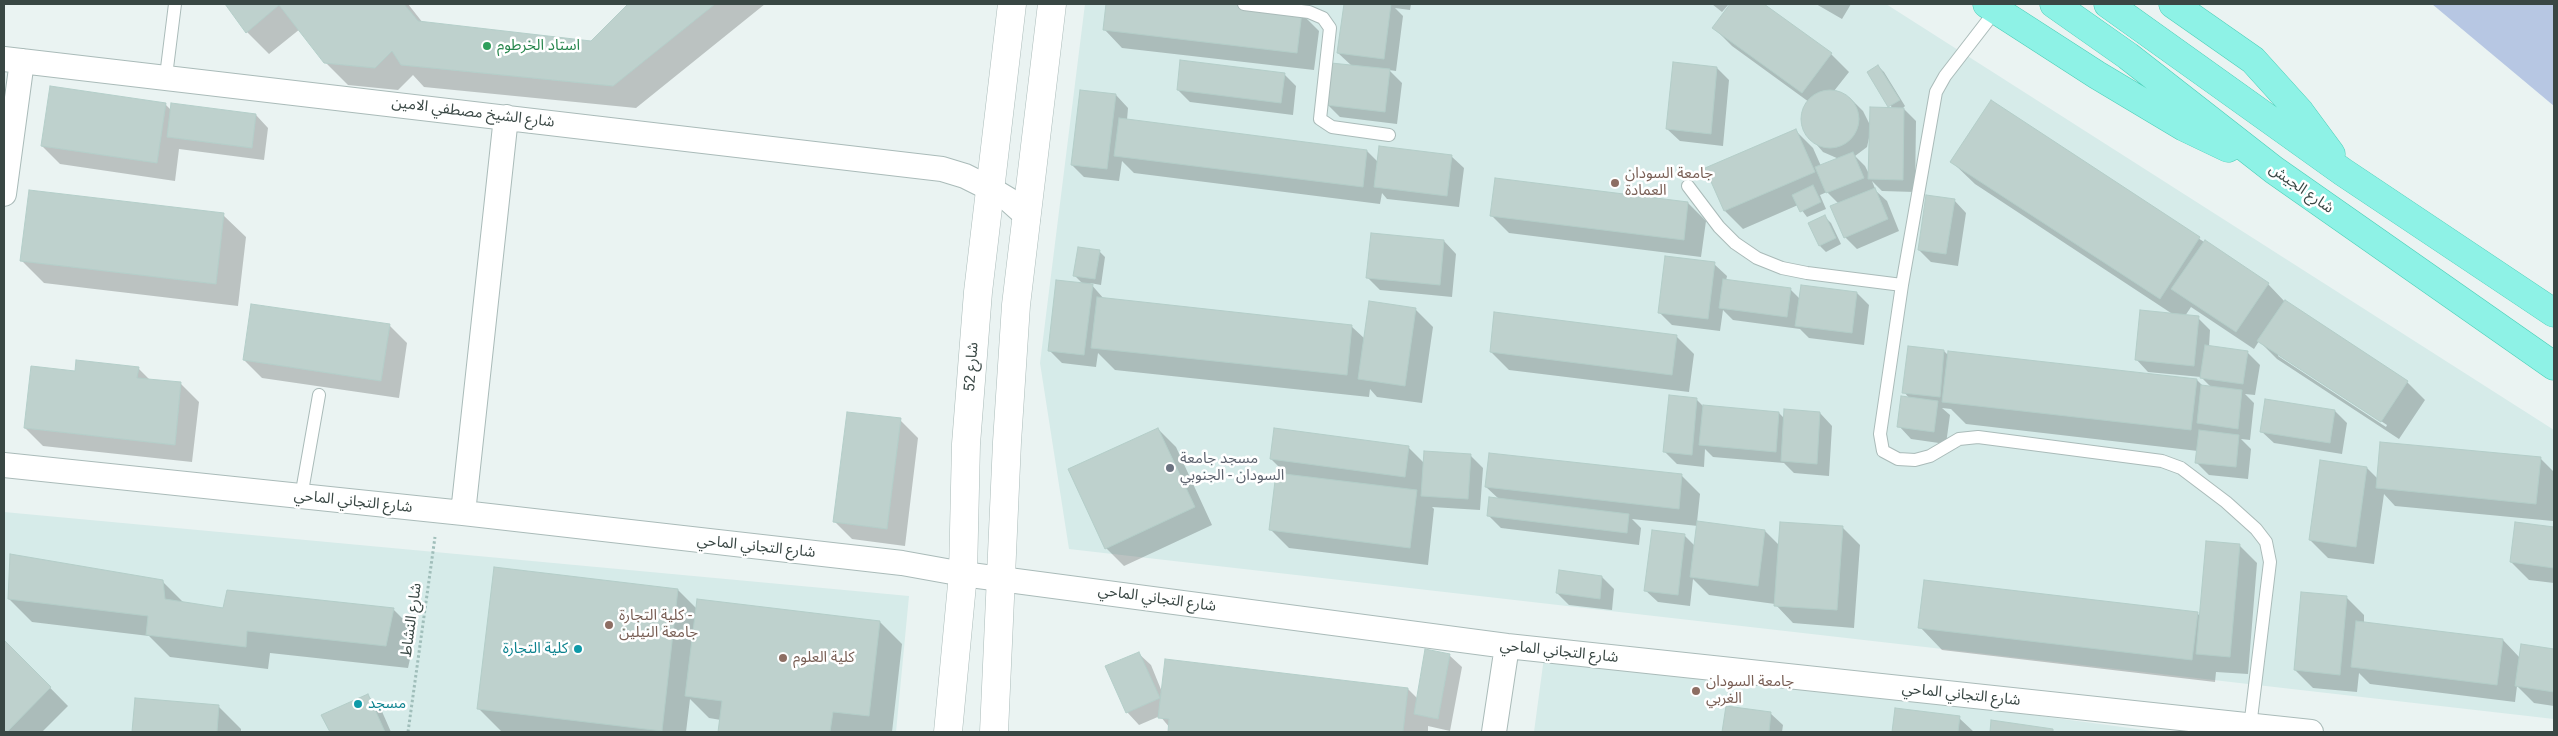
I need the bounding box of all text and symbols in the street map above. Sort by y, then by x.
place label: استاد الخرطوم [497,37,580,55]
marker: استاد الخرطوم [481,40,493,52]
street label: شارع الشيخ مصطفي الامين [391,94,555,132]
street label: شارع الجيش [2265,160,2337,218]
place label: جامعة السودان العمادة [1625,165,1713,200]
marker: جامعة السودان العمادة [1609,177,1621,189]
street label: شارع 52 [961,342,983,392]
place label: مسجد جامعة السودان - الجنوبي [1180,450,1284,485]
marker: مسجد جامعة السودان - الجنوبي [1164,462,1176,474]
street label: شارع التجاني الماحي [293,487,413,517]
street label: شارع التجاني الماحي [696,532,816,562]
street label: شارع النشاط [398,582,426,658]
street label: شارع التجاني الماحي [1097,582,1217,616]
place label: كلية التجارة - جامعة النيلين [619,607,698,642]
marker: كلية التجارة - جامعة النيلين [603,619,615,631]
street label: شارع التجاني الماحي [1499,637,1619,667]
place label: كلية التجارة [503,640,568,658]
marker: كلية التجارة [572,643,584,655]
place label: كلية العلوم [793,649,854,667]
marker: كلية العلوم [777,652,789,664]
place label: جامعة السودان الغربي [1706,673,1794,708]
street label: شارع التجاني الماحي [1901,680,2021,710]
marker: جامعة السودان الغربي [1690,685,1702,697]
place label: مسجد [368,695,406,713]
marker: مسجد [352,698,364,710]

